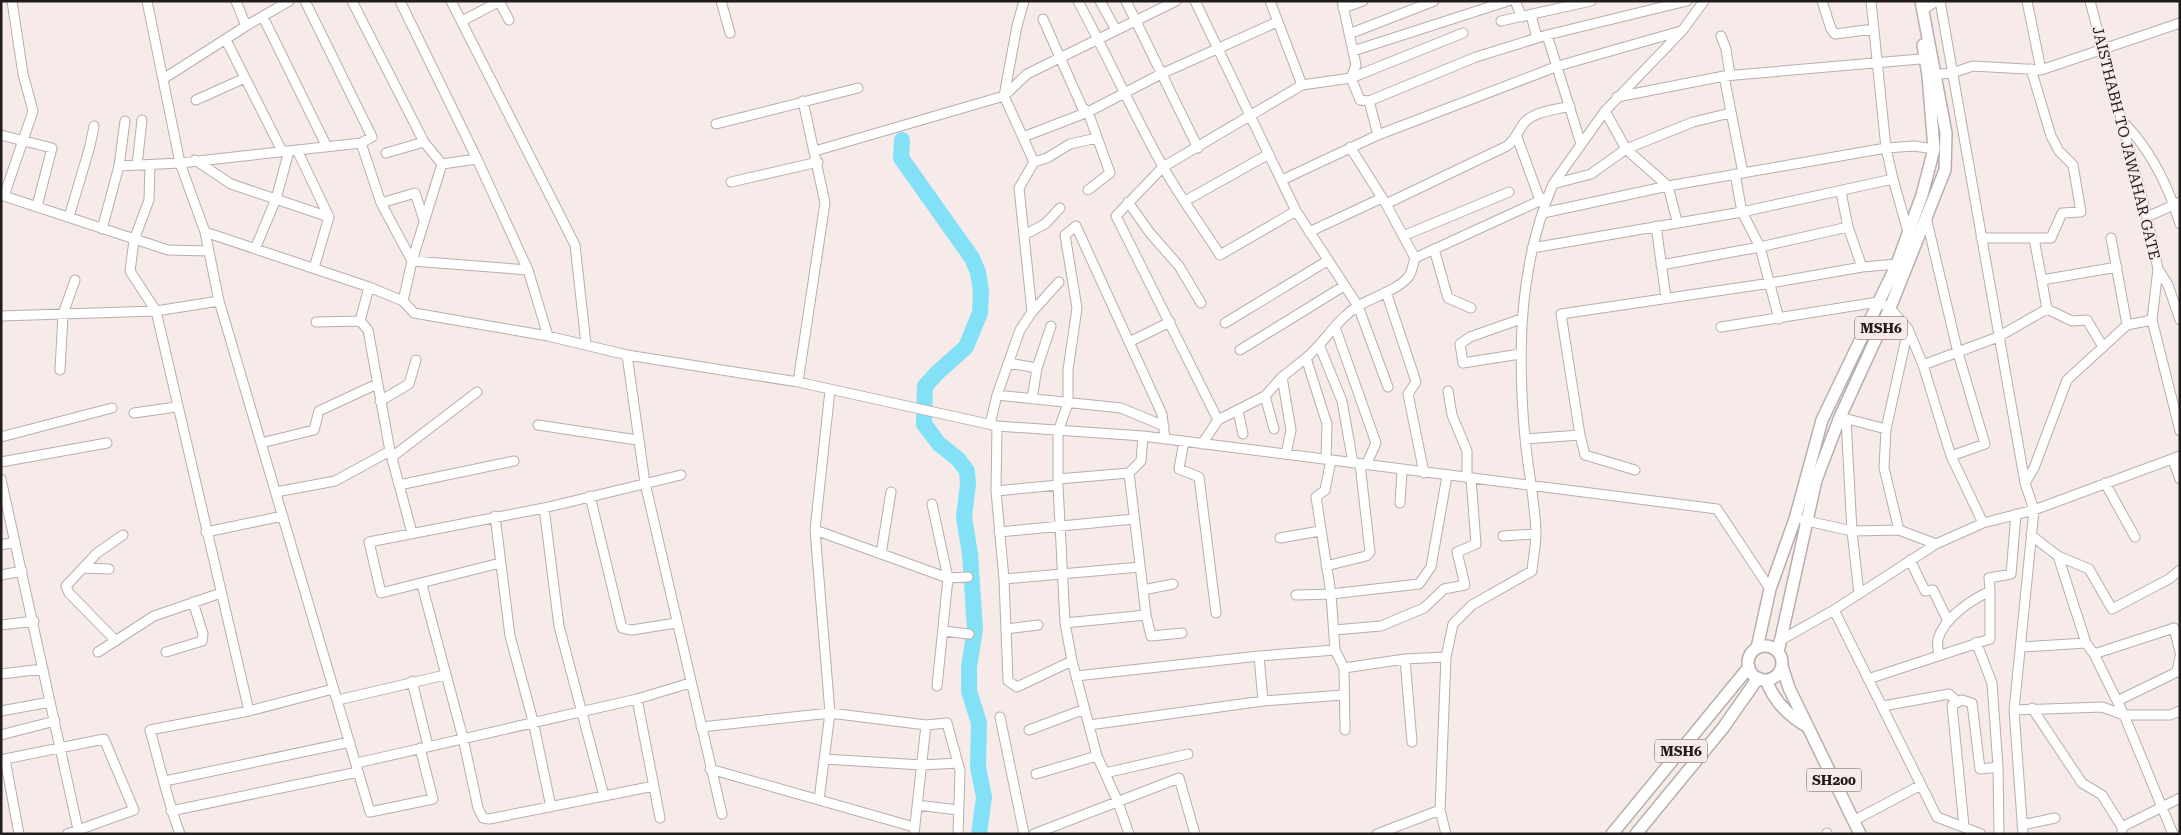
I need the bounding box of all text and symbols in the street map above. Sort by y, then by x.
street label: JAISTHABH TO JAWAHAR GATE [2088,24,2164,262]
road number: MSH6 [1855,316,1907,339]
road number: MSH6 [1655,739,1707,762]
road number: SH200 [1806,768,1862,792]

